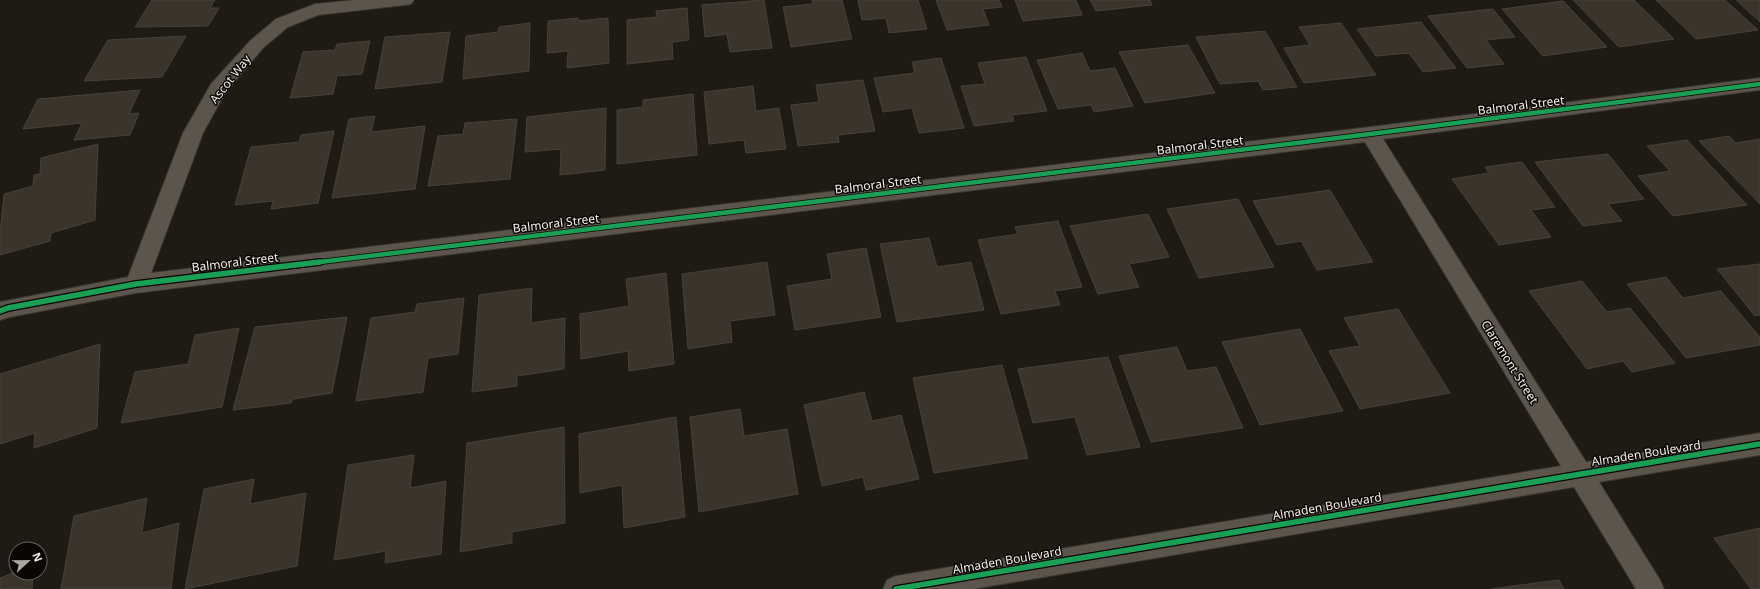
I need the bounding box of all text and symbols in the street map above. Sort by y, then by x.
street label: Ascot Way [206,50,255,107]
street label: Balmoral Street [1477,91,1566,119]
street label: Balmoral Street [1156,131,1245,159]
street label: Balmoral Street [834,170,923,198]
street label: Balmoral Street [512,209,601,237]
street label: Balmoral Street [191,248,280,276]
street label: Claremont Street [1477,317,1543,408]
street label: Almaden Boulevard [1590,436,1702,470]
street label: Almaden Boulevard [1271,488,1383,524]
north arrow [8,541,48,581]
street label: Almaden Boulevard [951,542,1063,578]
text: N [29,550,46,564]

